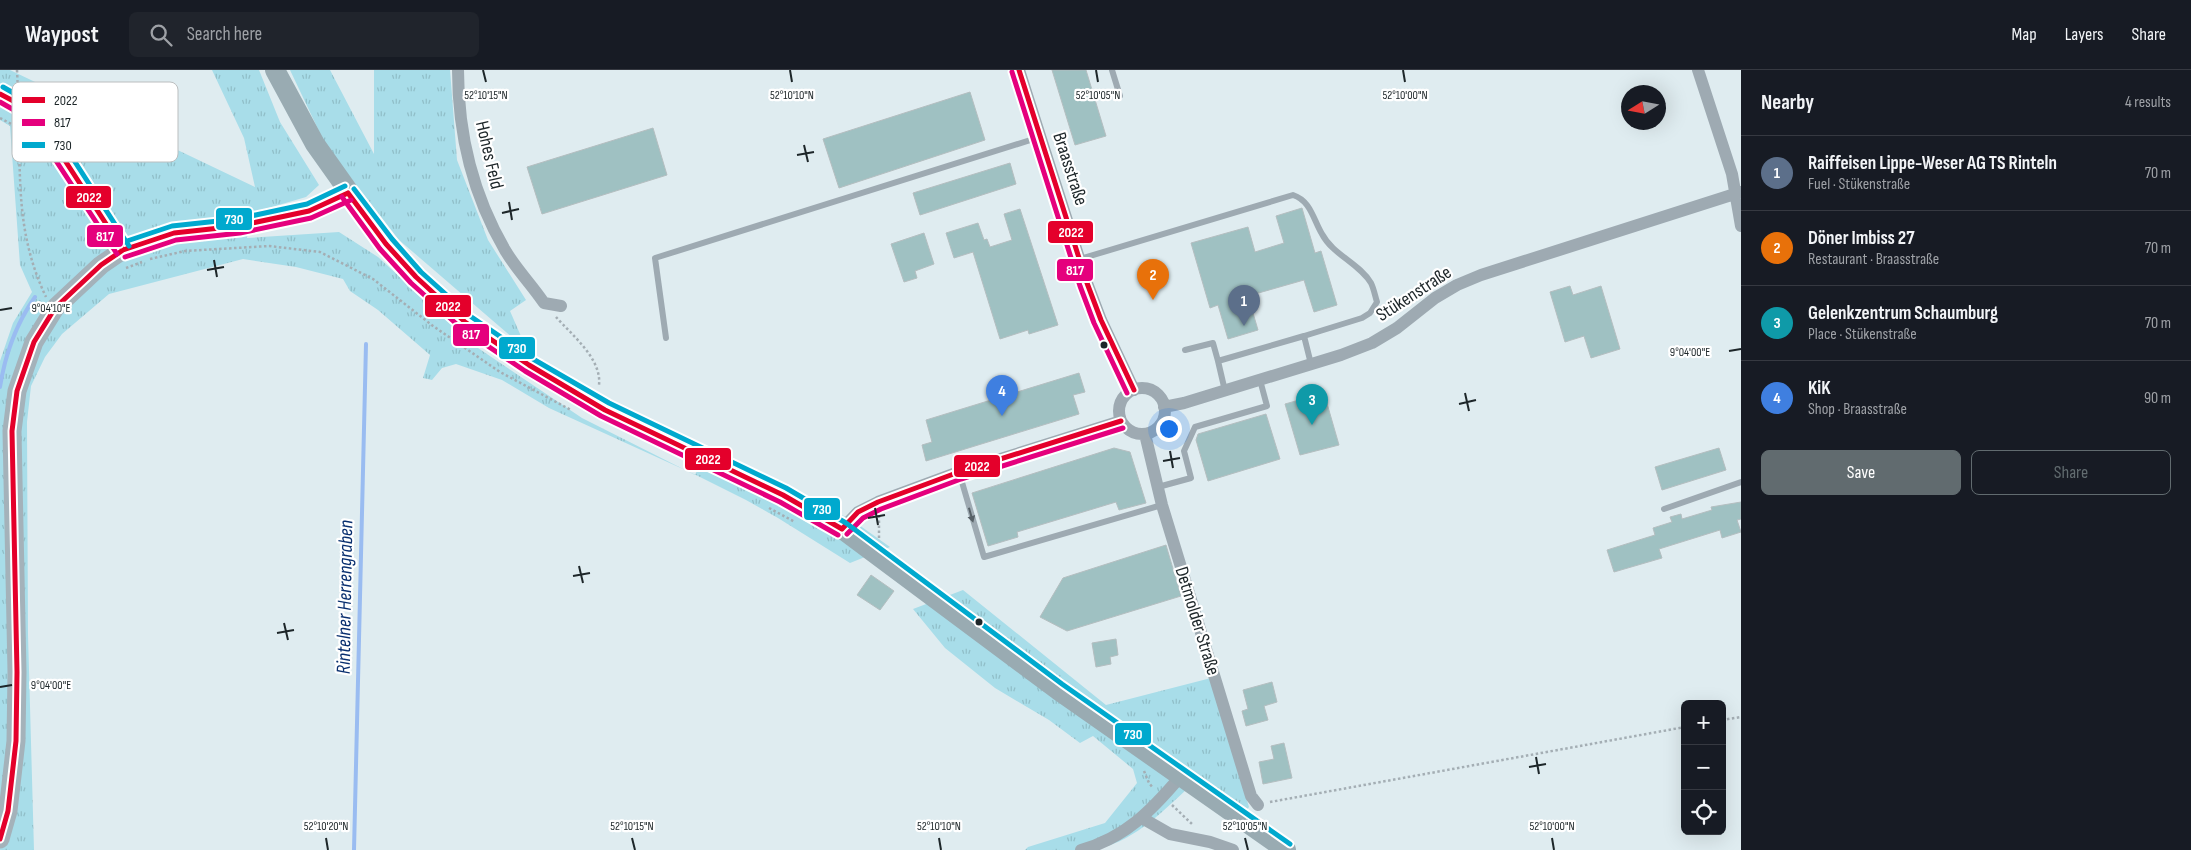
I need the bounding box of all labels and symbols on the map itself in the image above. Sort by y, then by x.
legend [12,82,178,162]
north arrow [1621,85,1666,130]
text: 52°10'15"N [464,88,508,103]
text: 52°10'10"N [770,88,814,103]
text: 52°10'05"N [1076,88,1120,103]
text: 52°10'00"N [1382,88,1428,103]
text: 2022 [54,92,78,109]
text: 817 [54,114,71,131]
street label: Hohes Feld [470,119,508,191]
street label: Braasstraße [1047,130,1093,208]
text: 730 [54,137,72,154]
line badge: 2022 [65,185,112,209]
text: 2022 [76,189,102,206]
line badge: 730 [215,207,253,231]
text: 730 [224,211,244,228]
line badge: 2022 [1047,220,1094,244]
line badge: 817 [86,224,124,248]
text: 2022 [1058,224,1084,241]
text: 817 [96,228,115,245]
line badge: 817 [1056,258,1094,282]
pin: 2 [1137,259,1169,300]
street label: Stükenstraße [1372,261,1456,327]
text: 817 [1066,262,1085,279]
pin: 1 [1228,285,1260,326]
line badge: 2022 [424,294,472,318]
text: 2022 [435,298,461,315]
text: 9°04'10"E [31,301,71,316]
line badge: 817 [452,323,490,347]
text: 817 [462,326,481,343]
line badge: 730 [498,336,536,360]
text: 730 [507,340,527,357]
unlabelled marker [1099,340,1109,350]
text: 9°04'00"E [1670,345,1710,360]
pin: 4 [986,375,1018,416]
pin: 3 [1296,384,1328,425]
your location [1156,416,1182,442]
line badge: 2022 [684,447,732,471]
text: 2022 [695,451,721,468]
line badge: 2022 [953,454,1001,478]
text: 2022 [964,458,990,475]
line badge: 730 [803,497,841,521]
text: 730 [812,501,832,518]
one-way arrow [968,507,976,522]
water label: Rintelner Herrengraben [332,520,358,674]
street label: Detmolder Straße [1170,564,1224,678]
unlabelled marker [974,617,984,627]
text: 9°04'00"E [31,678,71,693]
line badge: 730 [1114,722,1152,746]
text: 730 [1123,726,1143,743]
text: 52°10'20"N [304,819,348,834]
text: 52°10'15"N [610,819,654,834]
text: 52°10'10"N [917,819,961,834]
text: 52°10'05"N [1223,819,1267,834]
text: 52°10'00"N [1529,819,1575,834]

